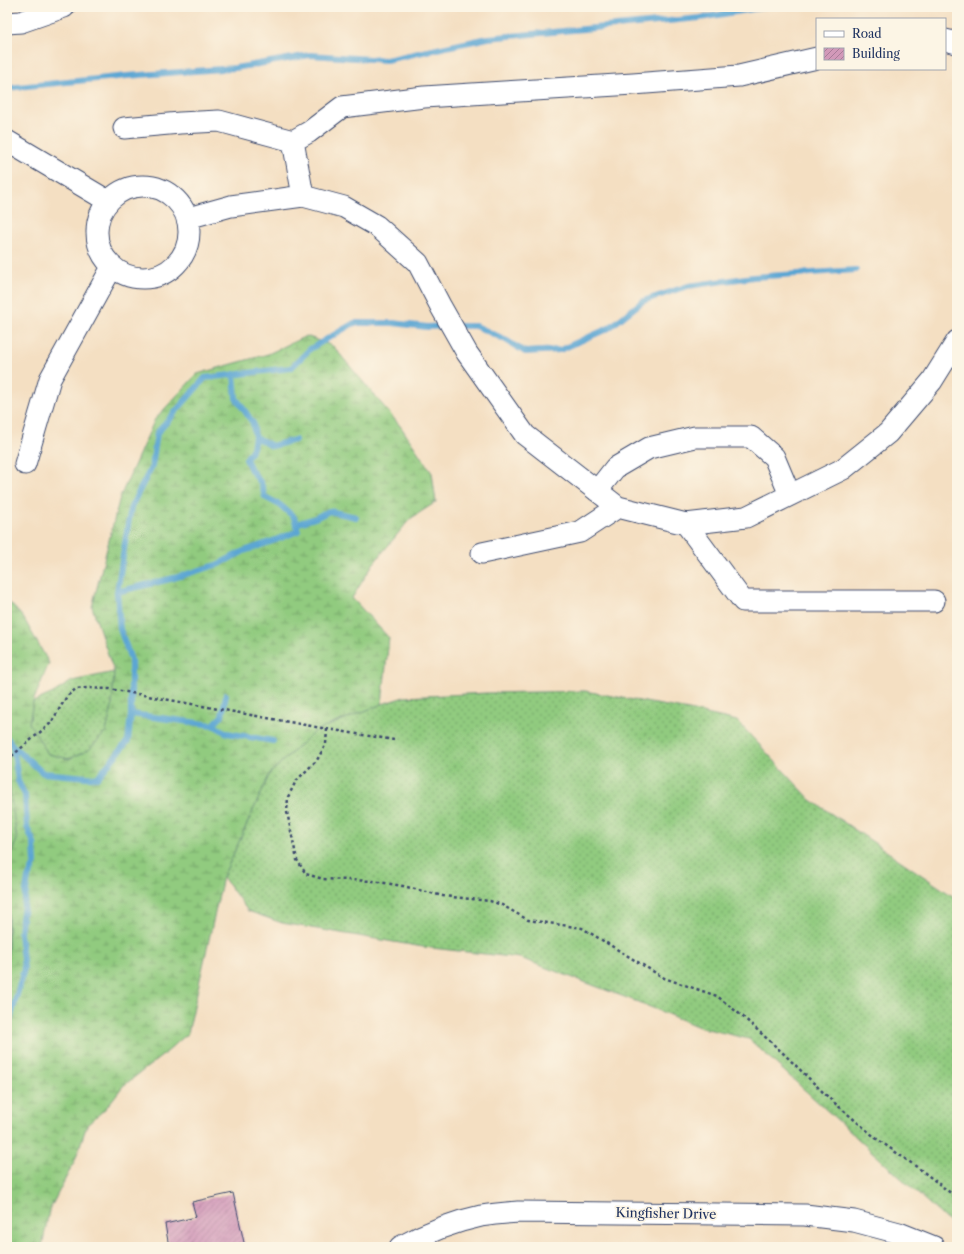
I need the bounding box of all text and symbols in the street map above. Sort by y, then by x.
legend [816,18,946,70]
text: Road [852,26,882,41]
text: Building [852,46,900,61]
street label: Kingfisher Drive [615,1204,717,1222]

